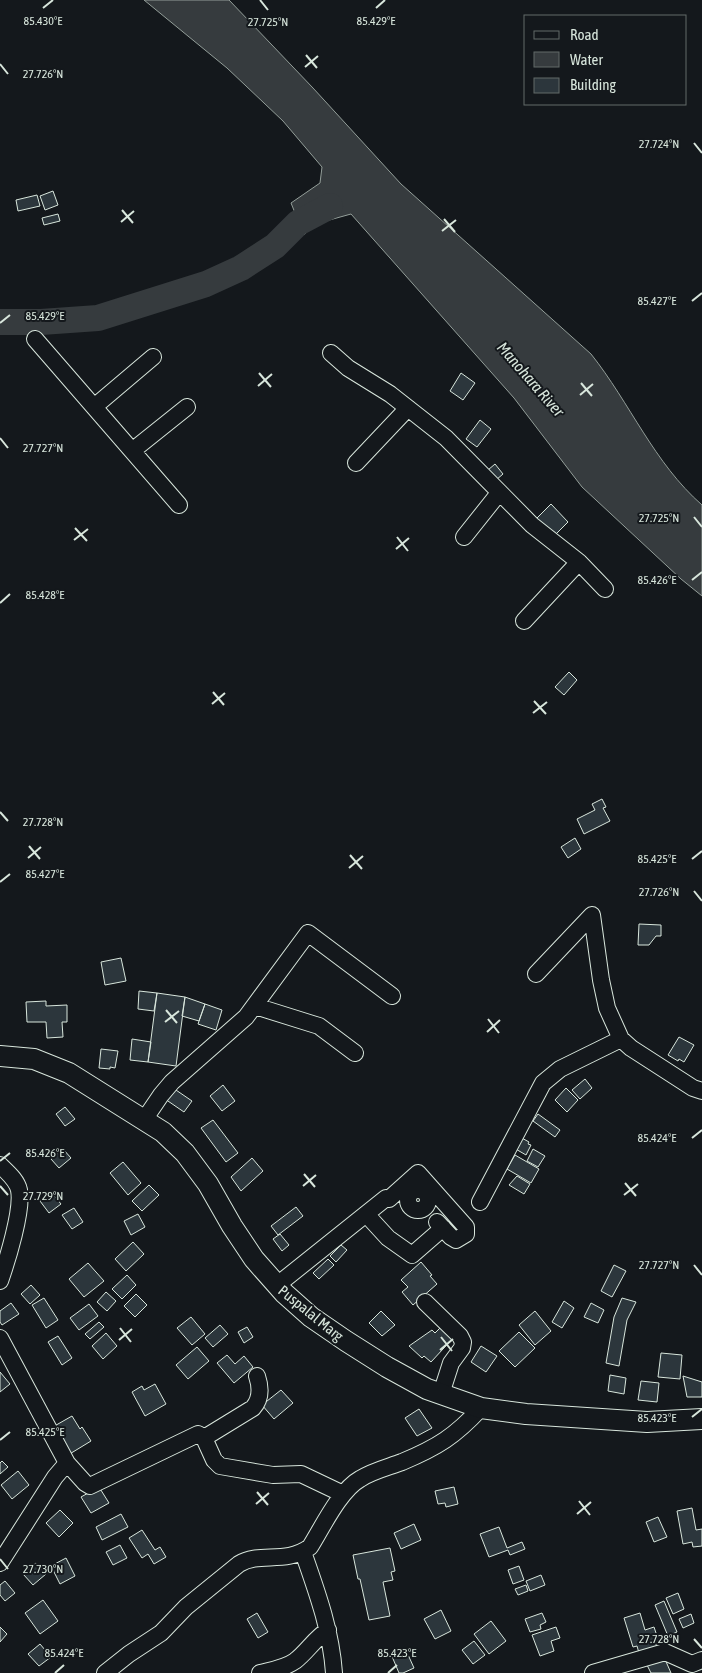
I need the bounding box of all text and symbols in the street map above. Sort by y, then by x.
text: 85.430°E [24,14,62,28]
text: 85.429°E [357,14,395,28]
text: 27.725°N [248,15,288,29]
legend [524,15,687,105]
text: Road [570,26,599,43]
text: Water [570,51,603,68]
text: 27.726°N [23,67,63,81]
text: Building [570,76,616,93]
text: 27.724°N [639,137,679,151]
text: 85.427°E [638,294,676,308]
text: 85.429°E [26,309,64,323]
water label: Manohara River [494,338,569,421]
text: 27.727°N [23,441,63,455]
text: 27.725°N [639,511,679,525]
text: 85.426°E [638,573,676,587]
text: 85.428°E [26,588,64,602]
text: 27.728°N [23,815,63,829]
text: 85.425°E [638,852,676,866]
text: 85.427°E [26,867,64,881]
text: 27.726°N [639,885,679,899]
text: 85.424°E [638,1131,676,1145]
text: 85.426°E [26,1146,64,1160]
text: 27.729°N [23,1189,63,1203]
text: 27.727°N [639,1258,679,1272]
street label: Puspalal Marg [275,1282,347,1345]
text: 85.423°E [638,1411,676,1425]
text: 85.425°E [26,1425,64,1439]
text: 27.730°N [23,1562,63,1576]
text: 27.728°N [639,1632,679,1646]
text: 85.424°E [45,1646,83,1660]
text: 85.423°E [378,1646,416,1660]

